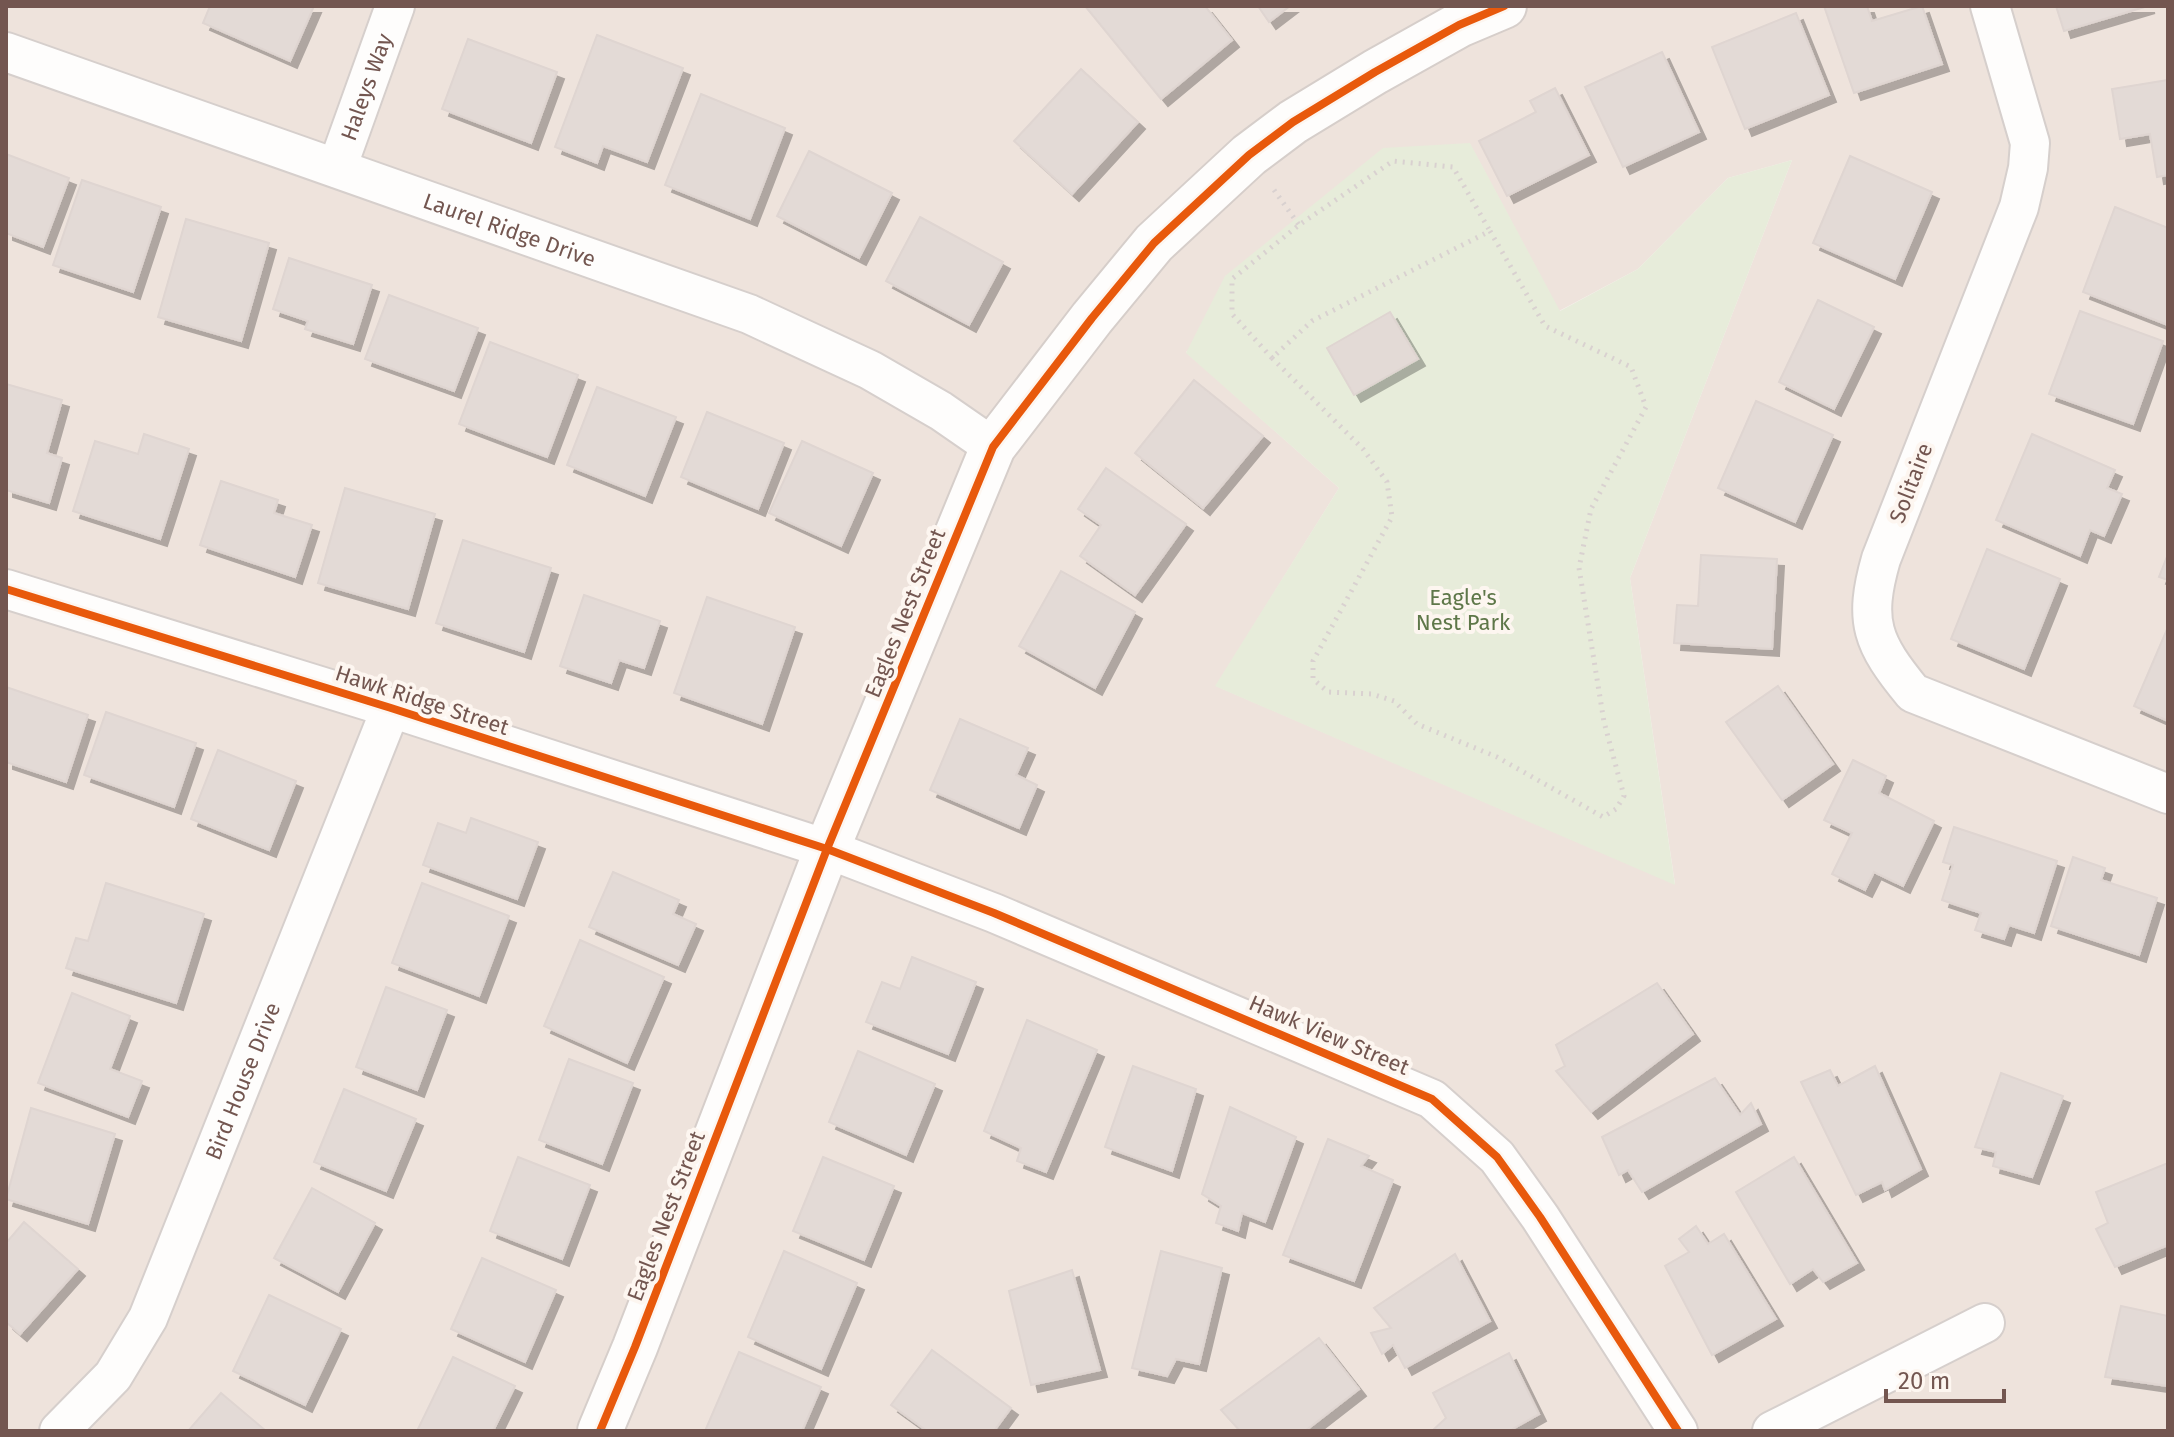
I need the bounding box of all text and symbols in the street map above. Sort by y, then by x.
street label: Haleys Way [334,30,398,144]
street label: Laurel Ridge Drive [420,187,599,272]
street label: Solitaire [1883,439,1939,527]
street label: Eagles Nest Street [859,525,951,701]
park label: Eagle's Nest Park [1416,584,1511,636]
street label: Hawk Ridge Street [332,659,512,741]
street label: Hawk View Street [1245,989,1413,1081]
street label: Bird House Drive [199,998,286,1163]
street label: Eagles Nest Street [621,1127,711,1305]
scale bar [1886,1353,2004,1403]
text: 20 m [1898,1367,1950,1395]

